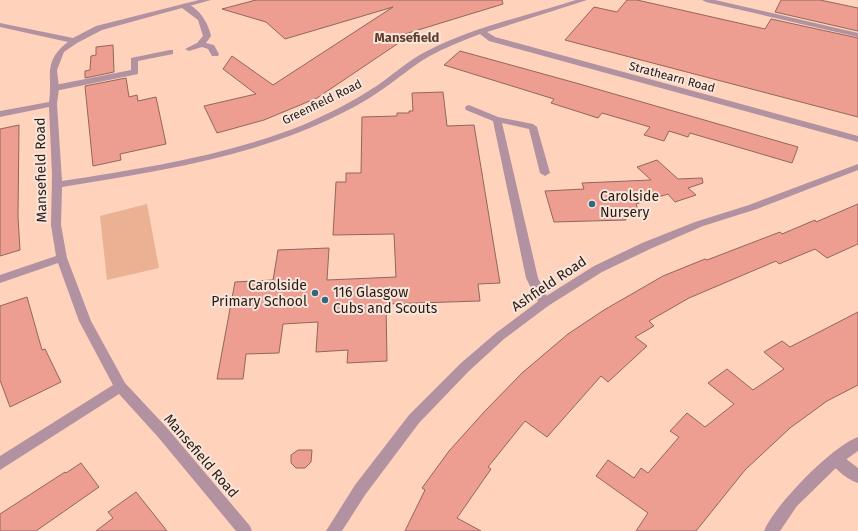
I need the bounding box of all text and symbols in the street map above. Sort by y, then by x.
district label: Mansefield [375,30,439,45]
street label: Strathearn Road [627,59,717,95]
street label: Greenfield Road [280,77,364,127]
street label: Mansefield Road [32,117,50,223]
place label: Carolside Nursery [600,188,659,221]
marker: Carolside Nursery [587,199,597,209]
street label: Ashfield Road [508,253,590,315]
place label: Carolside Primary School [211,277,307,310]
place label: 116 Glasgow Cubs and Scouts [333,284,438,317]
marker: Carolside Primary School [310,288,320,298]
marker: 116 Glasgow Cubs and Scouts [320,295,330,305]
street label: Mansefield Road [160,411,242,501]

